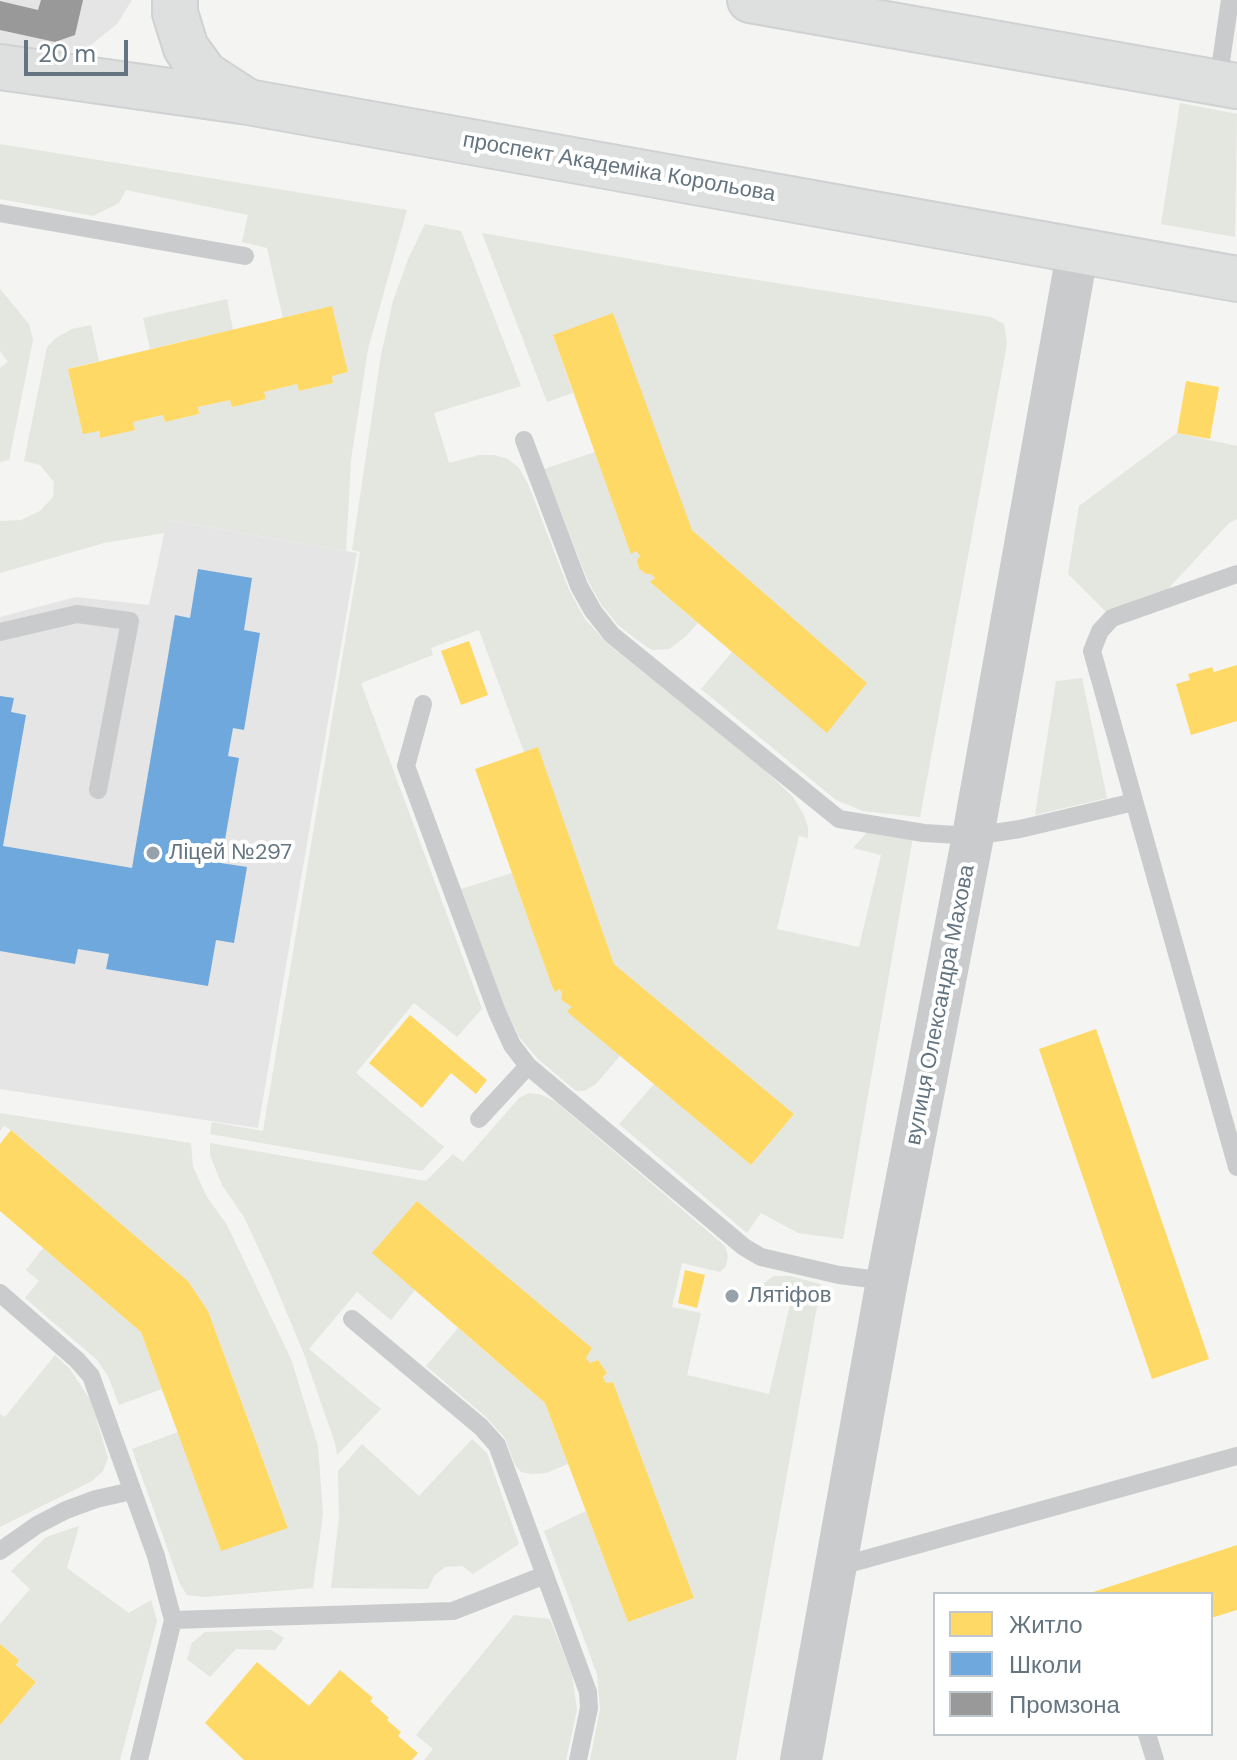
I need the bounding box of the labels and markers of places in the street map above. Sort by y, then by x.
place label: Ліцей №297 [169,840,292,866]
marker: Ліцей №297 [144,844,162,862]
place label: Лятіфов [748,1283,831,1309]
marker: Лятіфов [723,1287,741,1305]

